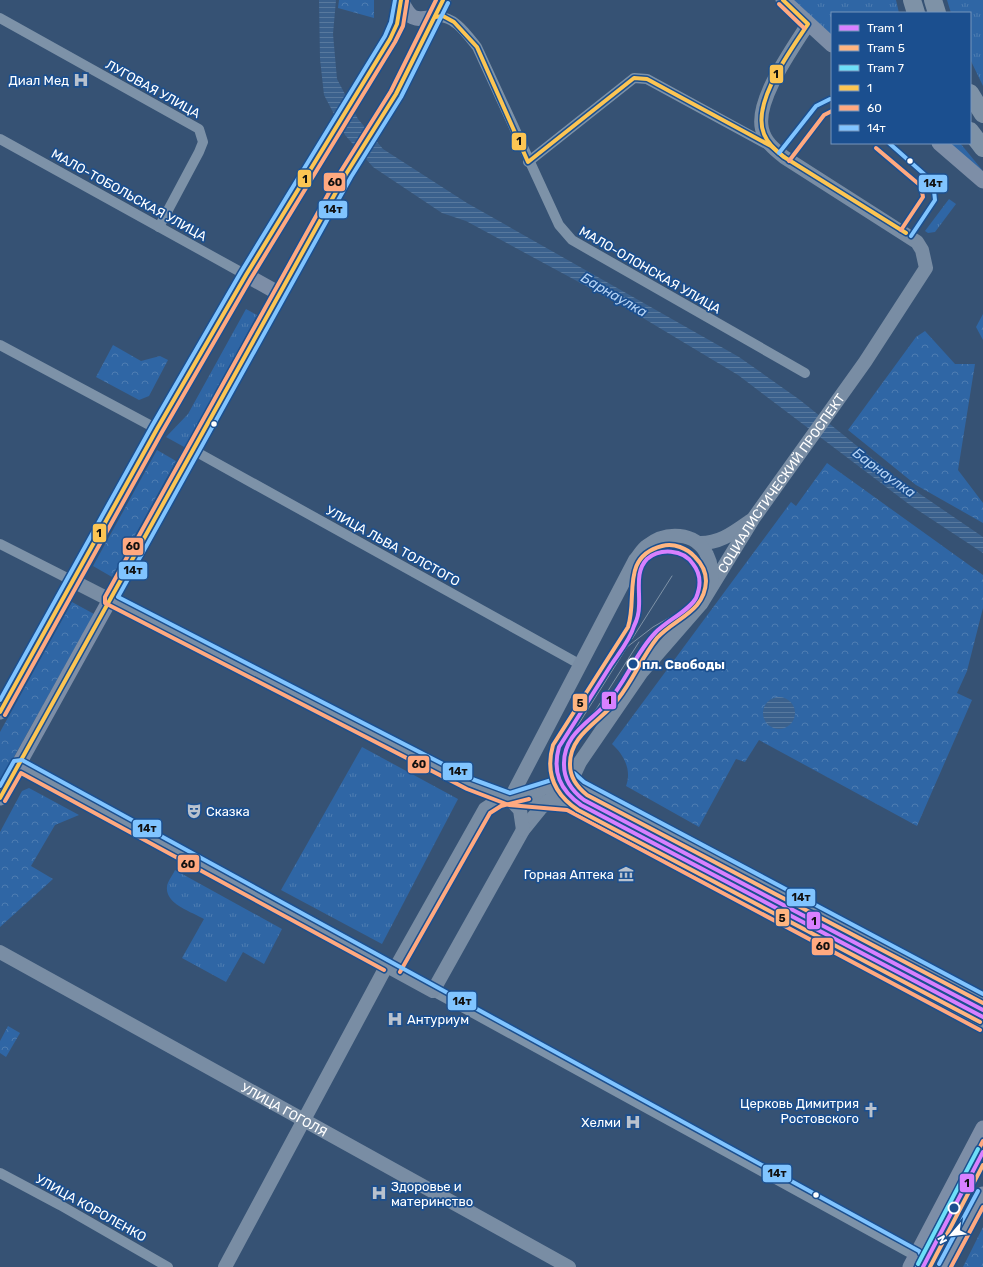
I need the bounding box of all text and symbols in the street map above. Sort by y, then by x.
legend [831,12,971,144]
text: Tram 1 [867,21,903,35]
text: Tram 5 [867,41,905,55]
street label: ЛУГОВАЯ УЛИЦА [103,57,203,121]
text: Tram 7 [867,61,904,75]
line badge: 1 [769,64,784,84]
text: 1 [773,68,779,81]
hospital icon: Диал Мед [72,71,90,89]
place label: Диал Мед [9,73,69,88]
text: 1 [867,81,872,95]
text: 60 [867,101,882,115]
text: 14т [867,121,886,135]
line badge: 1 [511,132,527,151]
text: 1 [516,135,522,148]
street label: МАЛО-ТОБОЛЬСКАЯ УЛИЦА [49,146,210,244]
unlabelled marker [905,156,915,166]
line badge: 1 [297,169,312,188]
line badge: 60 [323,172,346,192]
text: 1 [302,173,308,186]
line badge: 14т [918,174,948,193]
text: 60 [328,176,342,189]
text: 14т [923,177,943,190]
line badge: 14т [318,200,348,219]
text: 14т [323,203,343,216]
street label: МАЛО-ОЛОНСКАЯ УЛИЦА [577,223,724,317]
water label: Барнаулка [578,269,650,321]
street label: СОЦИАЛИСТИЧЕСКИЙ ПРОСПЕКТ [714,390,848,576]
unlabelled marker [209,419,219,429]
water label: Барнаулка [849,445,919,501]
street label: УЛИЦА ЛЬВА ТОЛСТОГО [323,503,463,589]
line badge: 1 [92,523,107,543]
text: 1 [96,527,102,540]
line badge: 60 [122,537,144,556]
text: 60 [126,540,140,553]
line badge: 14т [118,561,148,580]
text: 14т [123,564,143,577]
marker: пл. Свободы [626,657,640,671]
place label: пл. Свободы [642,657,725,672]
line badge: 1 [601,691,617,710]
line badge: 5 [572,693,588,712]
text: 1 [606,694,612,707]
text: 5 [576,697,584,710]
line badge: 60 [407,755,430,774]
text: 60 [412,758,426,771]
line badge: 14т [442,762,473,781]
text: 14т [448,765,468,778]
theatre icon: Сказка [185,802,203,820]
place label: Сказка [206,804,250,819]
line badge: 14т [132,819,162,838]
text: 14т [137,822,157,835]
line badge: 60 [177,854,200,873]
text: 60 [181,858,195,871]
museum icon: Горная Аптека [617,865,635,883]
place label: Горная Аптека [524,867,614,882]
line badge: 14т [786,888,816,907]
text: 14т [791,891,811,904]
line badge: 5 [775,908,790,927]
line badge: 1 [806,911,821,930]
text: 5 [778,912,786,925]
text: 1 [811,915,817,928]
line badge: 60 [811,937,834,956]
text: 60 [816,940,830,953]
line badge: 14т [447,991,477,1011]
text: 14т [452,995,472,1008]
hospital icon: Антуриум [386,1010,404,1028]
place label: Антуриум [407,1012,469,1027]
street label: УЛИЦА ГОГОЛЯ [239,1080,330,1139]
place label: Церковь Димитрия Ростовского [740,1096,859,1126]
church icon: Церковь Димитрия Ростовского [862,1101,880,1119]
hospital icon: Хелми [624,1113,642,1131]
place label: Хелми [581,1115,621,1130]
line badge: 14т [762,1164,792,1183]
text: 14т [767,1167,787,1180]
street label: УЛИЦА КОРОЛЕНКО [33,1171,149,1245]
line badge: 1 [959,1173,975,1193]
text: 1 [964,1177,970,1190]
place label: Здоровье и материнство [391,1179,473,1209]
hospital icon: Здоровье и материнство [370,1184,388,1202]
unlabelled marker [811,1190,821,1200]
unlabelled marker [947,1201,961,1215]
north arrow [931,1215,971,1255]
text: N [935,1233,950,1246]

